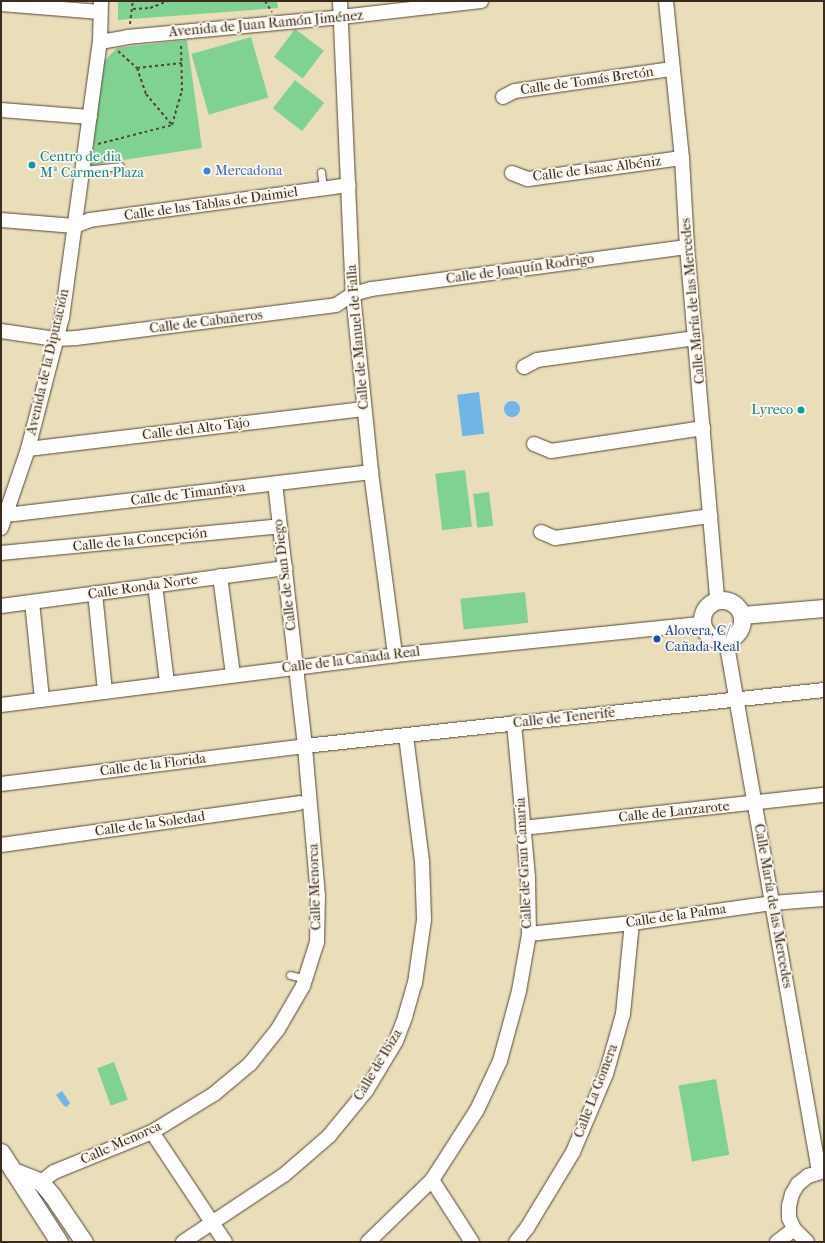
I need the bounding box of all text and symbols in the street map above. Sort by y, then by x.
street label: Avenida de Juan Ramón Jiménez [168,7,364,41]
street label: Calle de Tomás Bretón [519,63,655,99]
place label: Centro de dia Mª Carmen Plaza [40,149,144,182]
street label: Calle de Isaac Albéniz [532,153,662,185]
marker: Centro de dia Mª Carmen Plaza [27,160,37,170]
place label: Mercadona [215,163,282,179]
marker: Mercadona [202,166,212,176]
street label: Calle de las Tablas de Daimiel [123,183,299,225]
street label: Calle María de las Mercedes [677,217,709,385]
street label: Calle de Joaquín Rodrigo [445,250,595,288]
street label: Calle de Manuel de Falla [343,264,373,410]
street label: Avenida de la Diputación [23,287,73,437]
street label: Calle de Cabañeros [148,307,264,337]
place label: Lyreco [751,402,793,418]
marker: Lyreco [796,405,806,415]
street label: Calle del Alto Tajo [141,414,251,444]
street label: Calle de Timanfaya [130,479,246,509]
street label: Calle de San Diego [270,518,300,632]
street label: Calle de la Concepción [72,525,208,555]
street label: Calle Ronda Norte [87,571,199,603]
place label: Alovera, C/ Cañada Real [665,623,740,656]
marker: Alovera, C/ Cañada Real [652,634,662,644]
street label: Calle de la Cañada Real [281,643,421,677]
street label: Calle de Tenerife [512,704,616,732]
street label: Calle de la Florida [99,750,207,780]
street label: Calle de Gran Canaria [512,797,536,929]
street label: Calle de Lanzarote [618,798,730,826]
street label: Calle de la Soledad [94,808,206,840]
street label: Calle María de las Mercedes [750,822,796,990]
street label: Calle Menorca [305,843,325,931]
street label: Calle de la Palma [625,901,727,931]
street label: Calle de Ibiza [350,1026,406,1104]
street label: Calle La Gomera [570,1042,622,1140]
street label: Calle Menorca [78,1118,164,1168]

